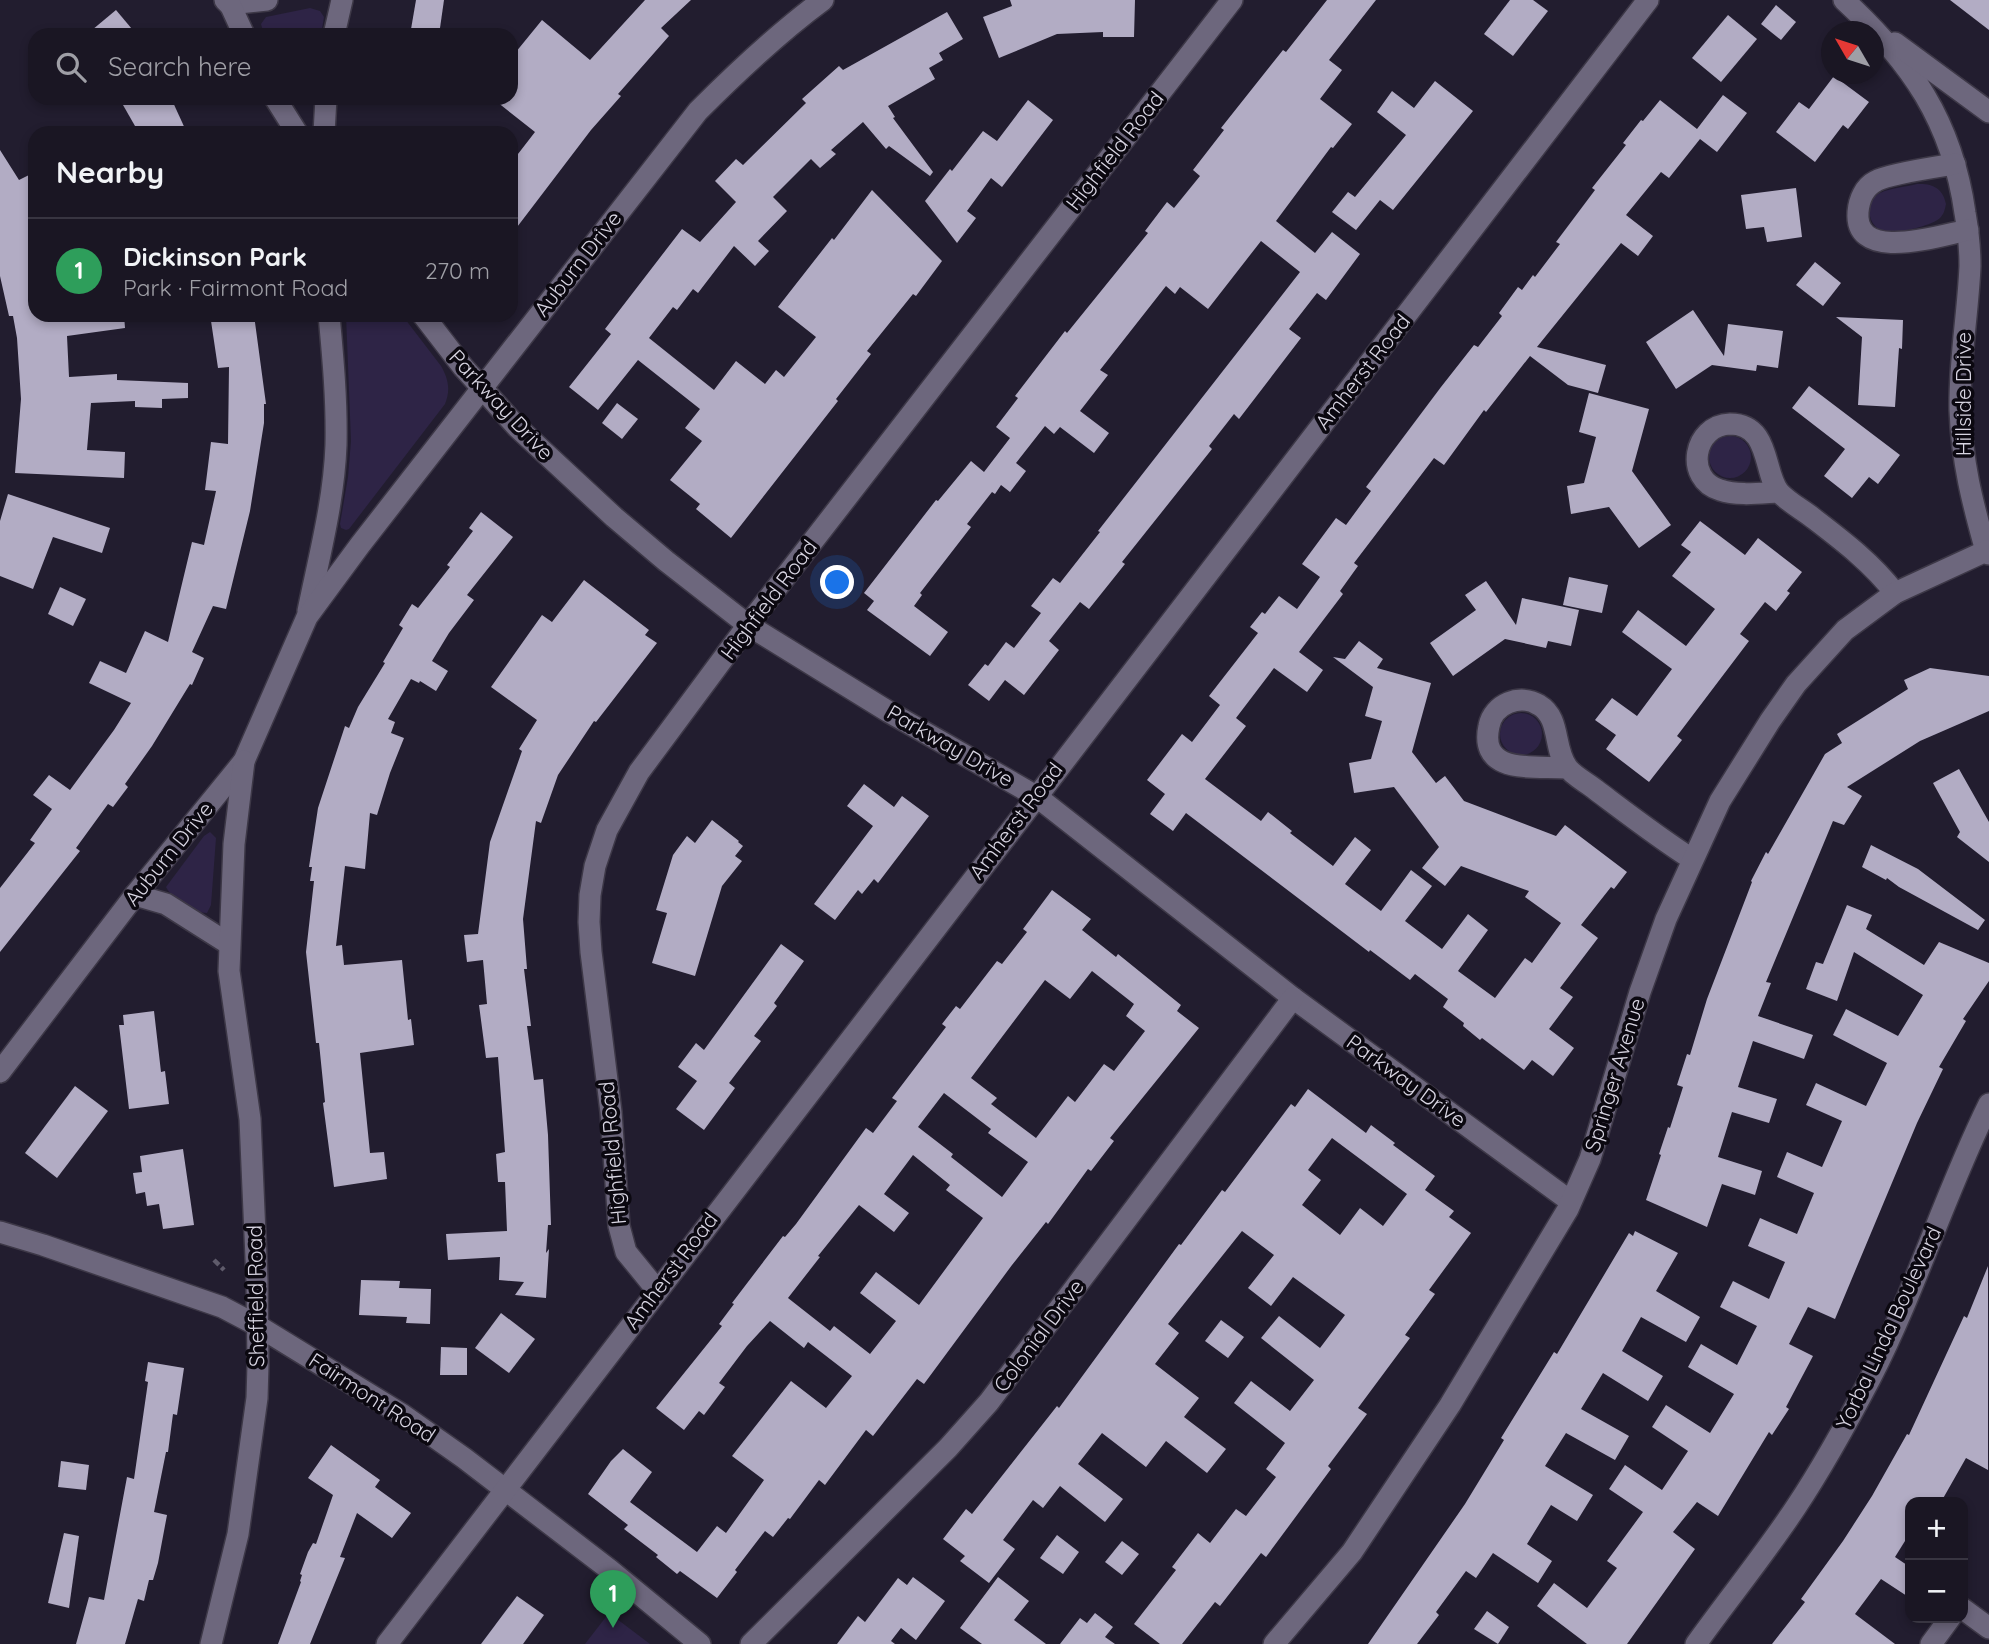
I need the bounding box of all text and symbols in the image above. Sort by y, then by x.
north arrow [1821,21,1884,84]
search box [28,28,518,105]
icon: search [52,48,90,86]
text: Search here [108,50,252,83]
street label: Highfield Road [1060,86,1169,215]
text: Nearby [56,153,164,191]
street label: Auburn Drive [528,206,626,321]
text: Dickinson Park [123,240,307,273]
text: 1 [75,256,83,285]
text: 270 m [425,256,490,285]
text: Park · Fairmont Road [123,273,348,302]
street label: Amherst Road [1309,308,1415,434]
street label: Hillside Drive [1950,332,1976,456]
street label: Parkway Drive [444,344,559,465]
street label: Highfield Road [715,534,822,665]
your location [820,565,854,599]
street label: Parkway Drive [883,699,1018,792]
street label: Amherst Road [963,757,1068,884]
street label: Auburn Drive [118,796,218,911]
street label: Springer Avenue [1578,995,1650,1155]
street label: Parkway Drive [1342,1028,1471,1132]
street label: Highfield Road [593,1080,631,1226]
street label: Amherst Road [618,1207,723,1334]
street label: Yorba Linda Boulevard [1830,1222,1946,1433]
street label: Sheffield Road [241,1225,269,1367]
street label: Colonial Drive [987,1274,1089,1397]
street label: Fairmont Road [304,1347,441,1448]
map controls [1905,1497,1968,1623]
button: + [1905,1497,1968,1560]
button: − [1905,1560,1968,1623]
pin: 1 [590,1570,636,1628]

